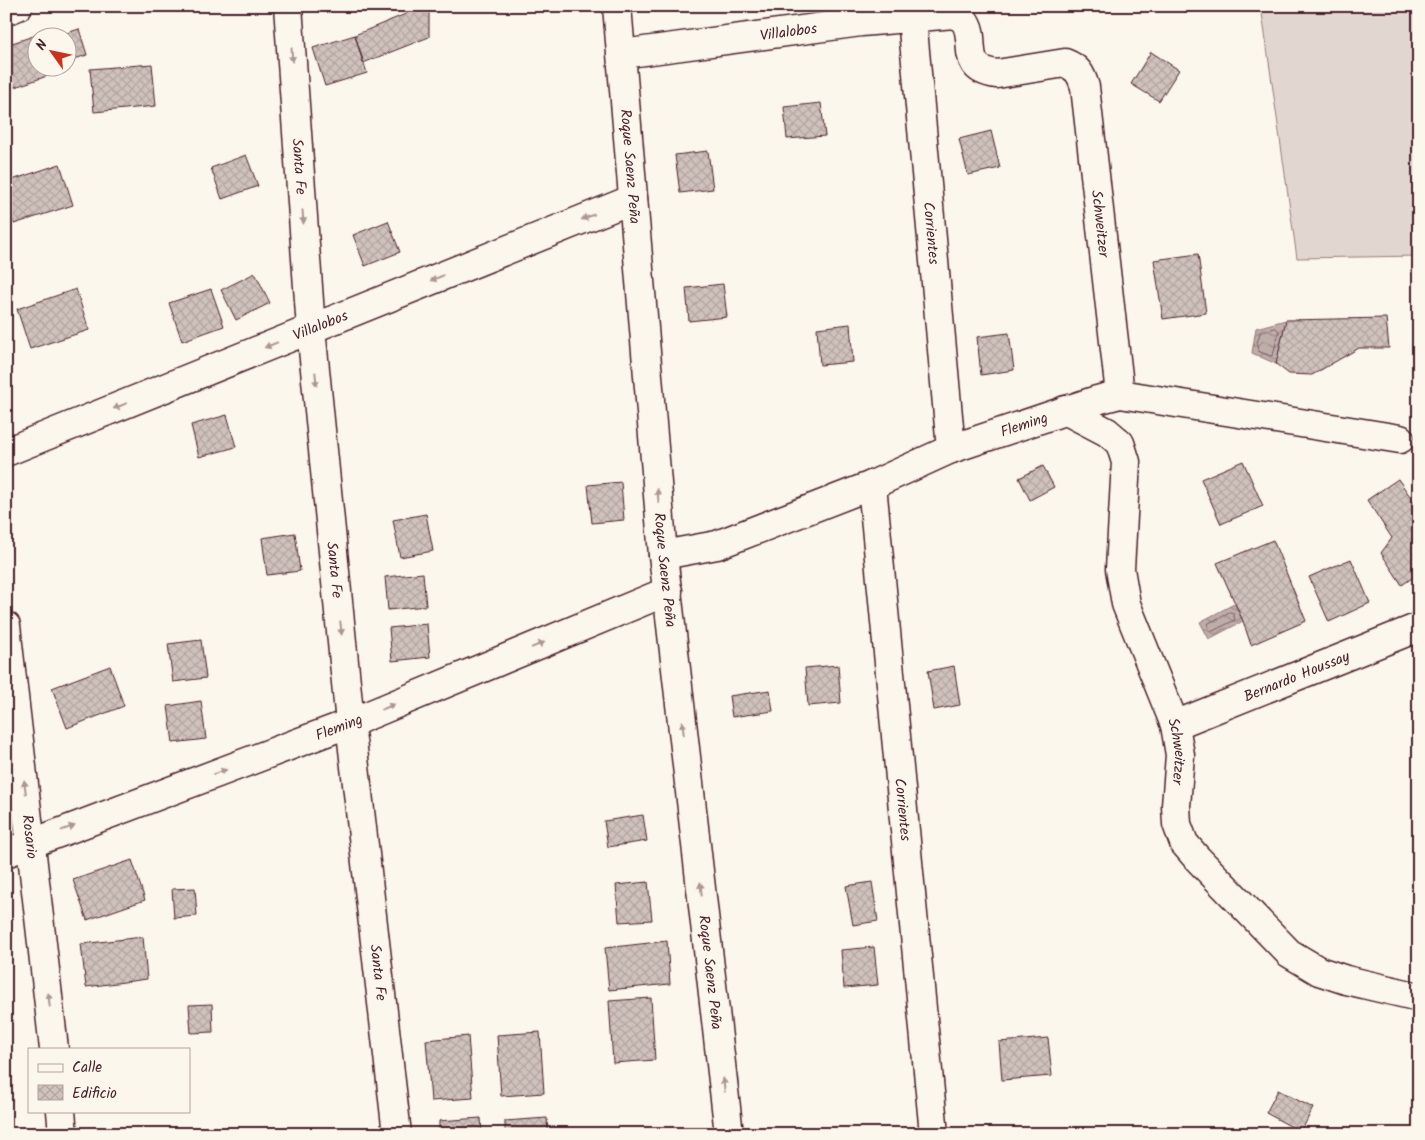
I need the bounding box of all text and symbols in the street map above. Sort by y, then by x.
street label: Villalobos [759,17,819,48]
north arrow [28,28,78,78]
text: N [30,36,54,55]
one-way arrow [288,47,296,63]
street label: Roque Saenz Peña [613,108,646,225]
street label: Santa Fe [284,138,312,196]
street label: Schweitzer [1084,189,1115,260]
street label: Corrientes [916,201,945,266]
one-way arrow [299,209,307,225]
one-way arrow [580,213,595,221]
one-way arrow [430,275,445,282]
street label: Villalobos [290,304,352,348]
one-way arrow [263,342,278,350]
one-way arrow [312,371,320,387]
one-way arrow [113,403,127,411]
street label: Fleming [997,406,1051,445]
one-way arrow [654,488,662,504]
street label: Roque Saenz Peña [647,512,682,629]
street label: Santa Fe [319,541,349,600]
one-way arrow [337,620,345,636]
one-way arrow [531,640,545,648]
street label: Bernardo Houssay [1240,645,1355,709]
one-way arrow [381,703,395,711]
street label: Fleming [312,708,367,748]
street label: Schweitzer [1160,714,1191,786]
one-way arrow [679,719,687,735]
one-way arrow [213,768,228,776]
street label: Corrientes [887,777,917,843]
one-way arrow [21,778,29,794]
street label: Rosario [14,813,43,860]
one-way arrow [61,824,76,832]
one-way arrow [697,881,705,897]
street label: Roque Saenz Peña [691,914,728,1031]
street label: Santa Fe [362,943,393,1002]
one-way arrow [45,992,53,1008]
legend [28,1048,190,1112]
text: Calle [72,1056,102,1080]
one-way arrow [720,1077,728,1093]
text: Edificio [72,1082,117,1106]

